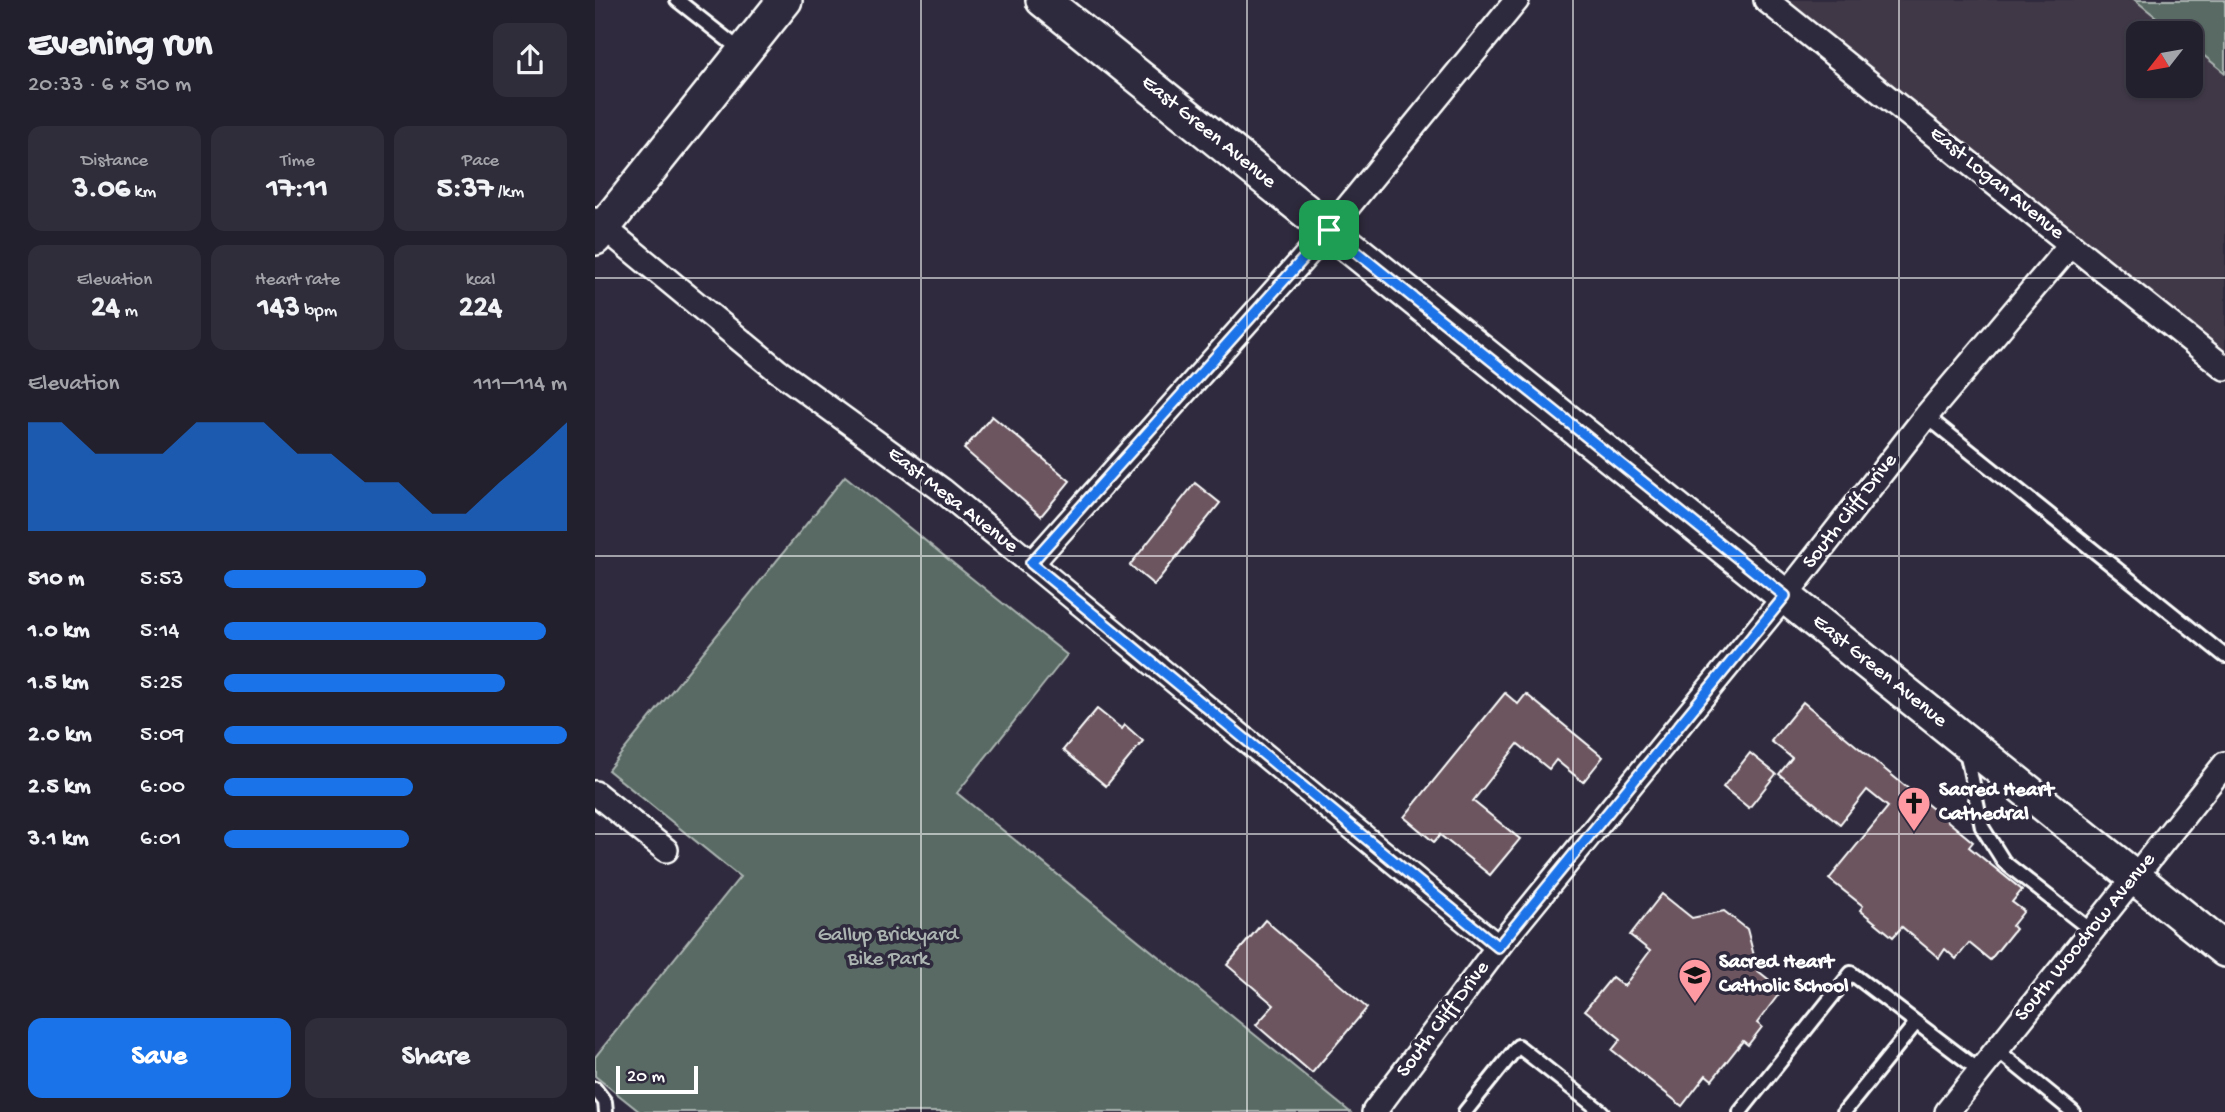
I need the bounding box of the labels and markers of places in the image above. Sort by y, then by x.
pin [1299,200,1359,260]
place label: Sacred Heart Cathedral [1938,779,2056,828]
church icon: Sacred Heart Cathedral [1895,784,1933,833]
place label: Sacred Heart Catholic School [1718,951,1849,1000]
school or university icon: Sacred Heart Catholic School [1676,956,1714,1005]

